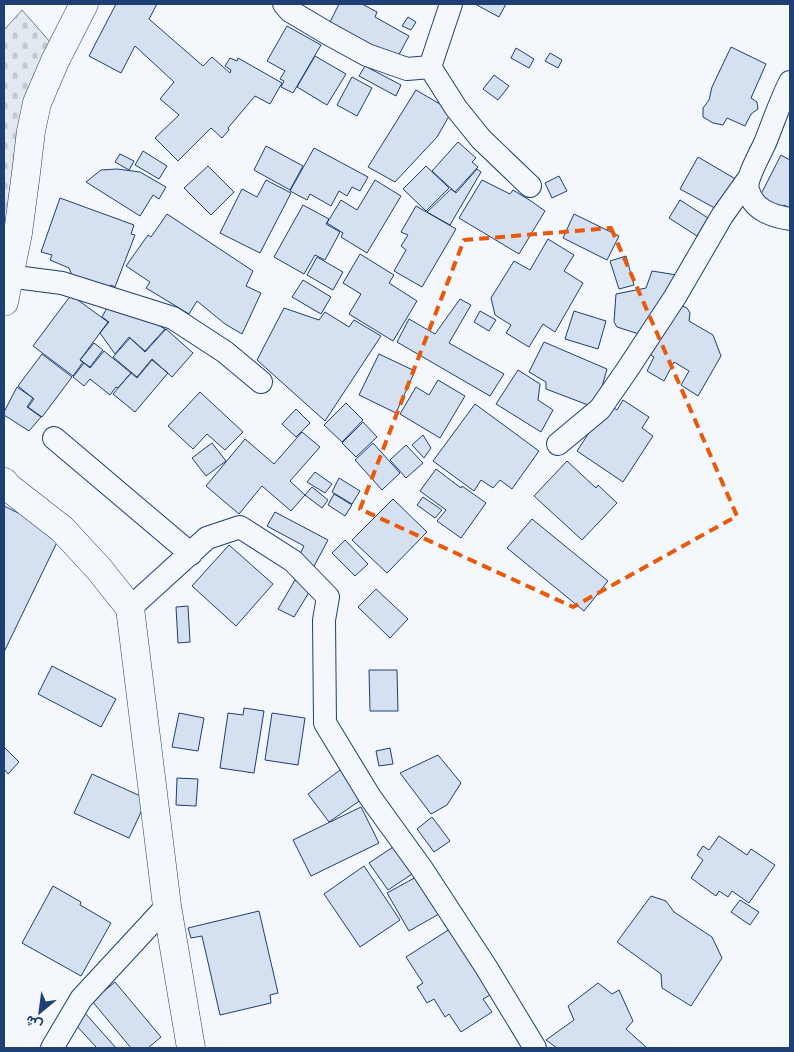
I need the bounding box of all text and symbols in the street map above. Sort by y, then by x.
north arrow [15,987,65,1037]
text: ش [22,1011,45,1034]

